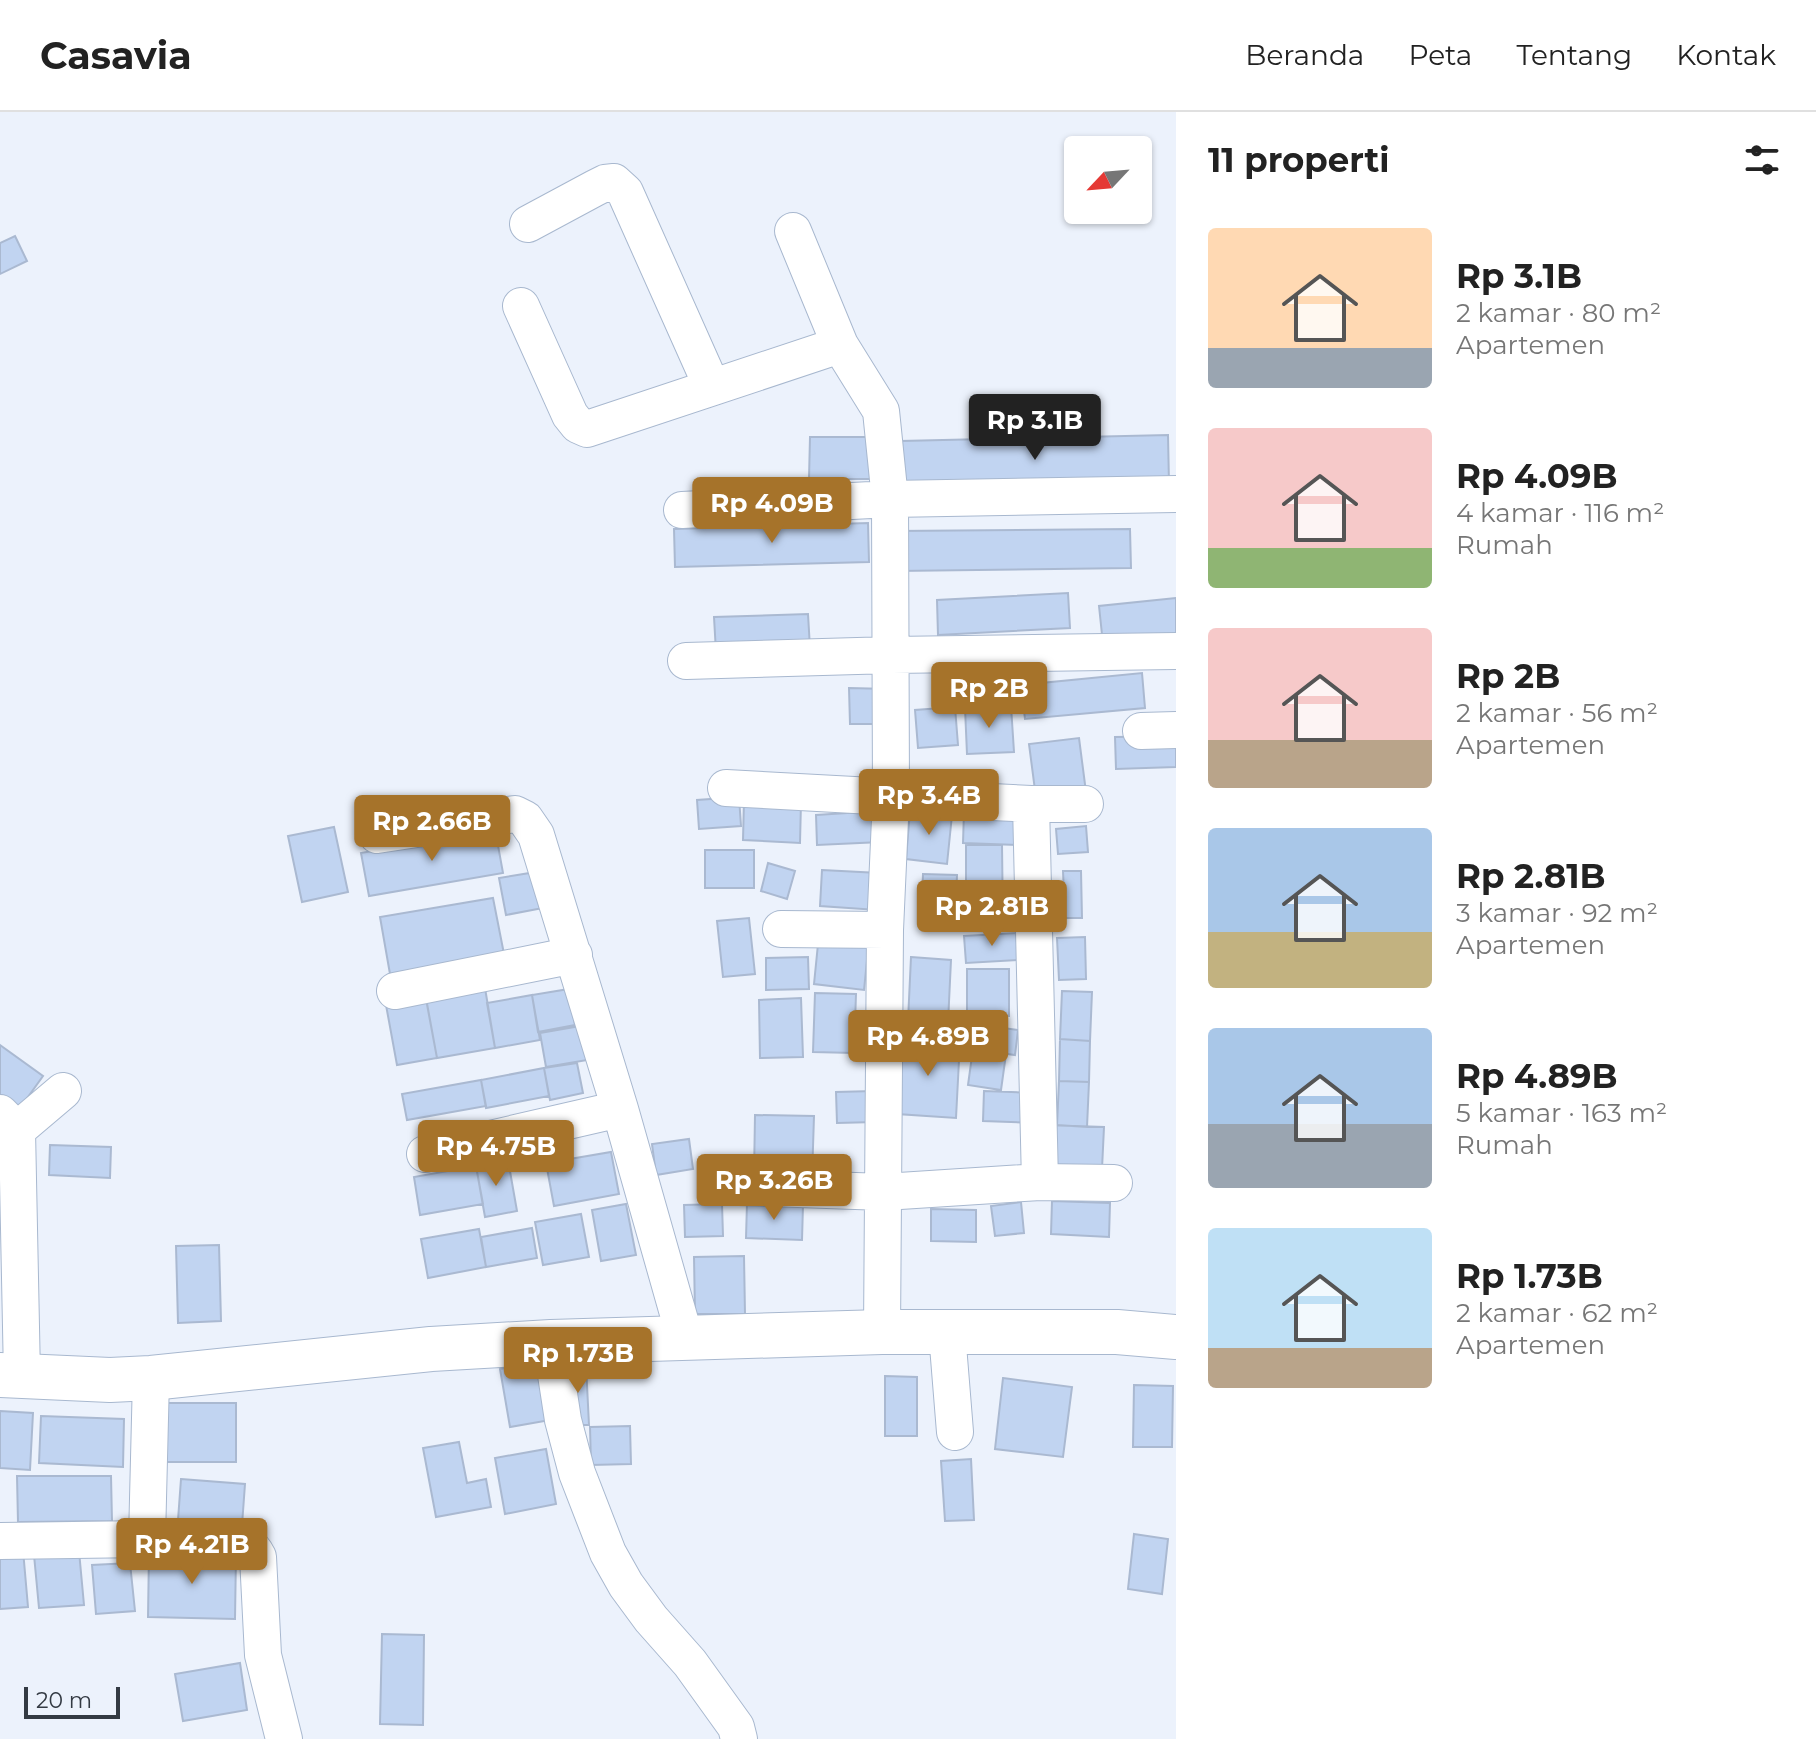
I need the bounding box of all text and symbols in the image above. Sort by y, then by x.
text: Casavia [40,32,192,79]
text: Beranda [1245,38,1364,72]
text: Peta [1408,38,1472,72]
text: Tentang [1516,38,1632,72]
text: Kontak [1676,38,1776,72]
north arrow [1064,136,1152,224]
map controls [1064,136,1152,224]
icon: filters [1740,138,1784,182]
text: 11 properti [1208,139,1389,181]
text: Rp 3.1B [1456,255,1582,297]
icon: home [1272,260,1368,356]
text: 2 kamar · 80 m² [1456,297,1661,329]
text: Apartemen [1456,329,1605,361]
pin: Rp 3.1B [961,394,1109,462]
text: Rp 3.1B [987,404,1083,436]
text: Rp 4.09B [1456,455,1617,497]
icon: home [1272,460,1368,556]
pin: Rp 4.09B [689,477,855,545]
text: Rp 4.09B [710,487,834,519]
text: 4 kamar · 116 m² [1456,497,1664,529]
text: Rumah [1456,529,1553,561]
text: Rp 2B [1456,655,1560,697]
icon: home [1272,660,1368,756]
pin: Rp 2B [933,662,1045,730]
text: Rp 2B [949,672,1029,704]
text: 2 kamar · 56 m² [1456,697,1658,729]
text: Apartemen [1456,729,1605,761]
pin: Rp 3.4B [855,769,1003,837]
text: Rp 3.4B [877,779,981,811]
pin: Rp 2.66B [349,795,515,863]
text: Rp 2.66B [372,805,492,837]
text: Rp 2.81B [1456,855,1606,897]
icon: home [1272,860,1368,956]
pin: Rp 2.81B [909,880,1075,948]
text: Rp 2.81B [935,890,1049,922]
text: 3 kamar · 92 m² [1456,897,1658,929]
text: Apartemen [1456,929,1605,961]
pin: Rp 4.89B [845,1010,1011,1078]
text: Rp 4.89B [866,1020,990,1052]
text: Rp 4.89B [1456,1055,1618,1097]
icon: home [1272,1060,1368,1156]
text: 5 kamar · 163 m² [1456,1097,1667,1129]
pin: Rp 4.75B [413,1120,579,1188]
text: Rumah [1456,1129,1553,1161]
text: Rp 4.75B [436,1130,556,1162]
pin: Rp 3.26B [691,1154,857,1222]
text: Rp 3.26B [715,1164,833,1196]
text: Rp 1.73B [1456,1255,1603,1297]
icon: home [1272,1260,1368,1356]
text: 2 kamar · 62 m² [1456,1297,1658,1329]
pin: Rp 1.73B [495,1327,661,1395]
text: Apartemen [1456,1329,1605,1361]
text: Rp 1.73B [522,1337,634,1369]
pin: Rp 4.21B [109,1518,275,1586]
text: Rp 4.21B [134,1528,250,1560]
scale bar [24,1683,120,1719]
text: 20 m [36,1687,92,1714]

